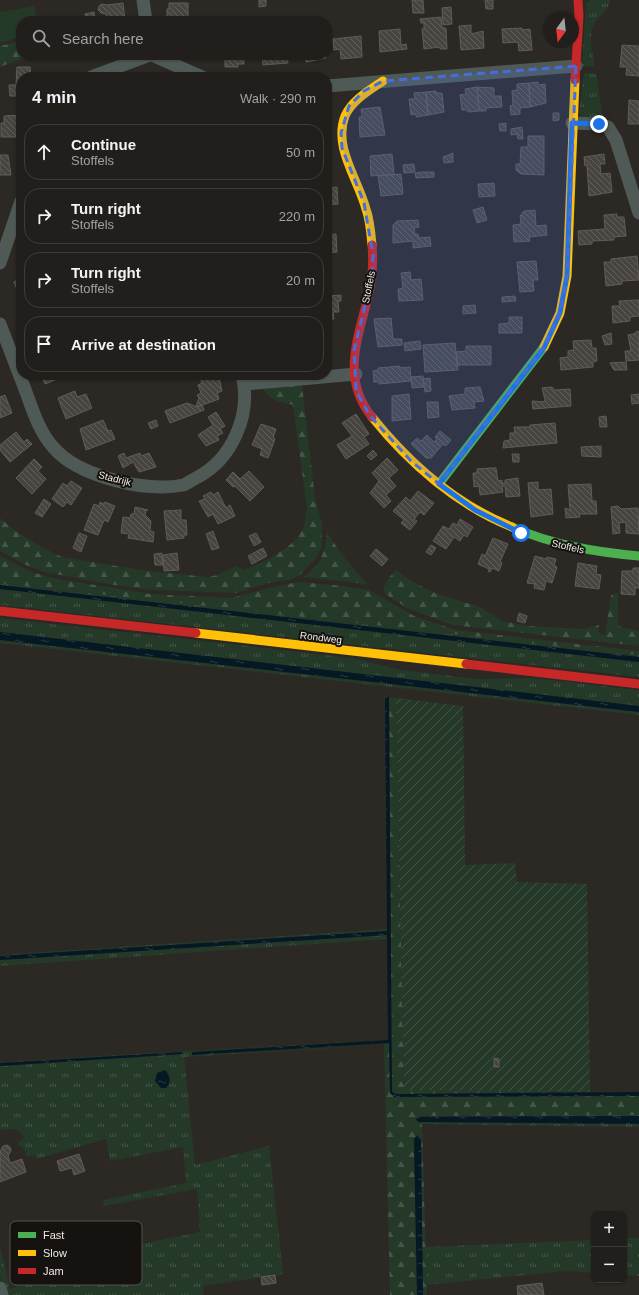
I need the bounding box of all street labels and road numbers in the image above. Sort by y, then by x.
street label: Stoffels [360,270,377,304]
street label: Stadrijk [97,469,133,488]
street label: Stoffels [550,537,585,556]
street label: Rondweg [299,629,343,646]

